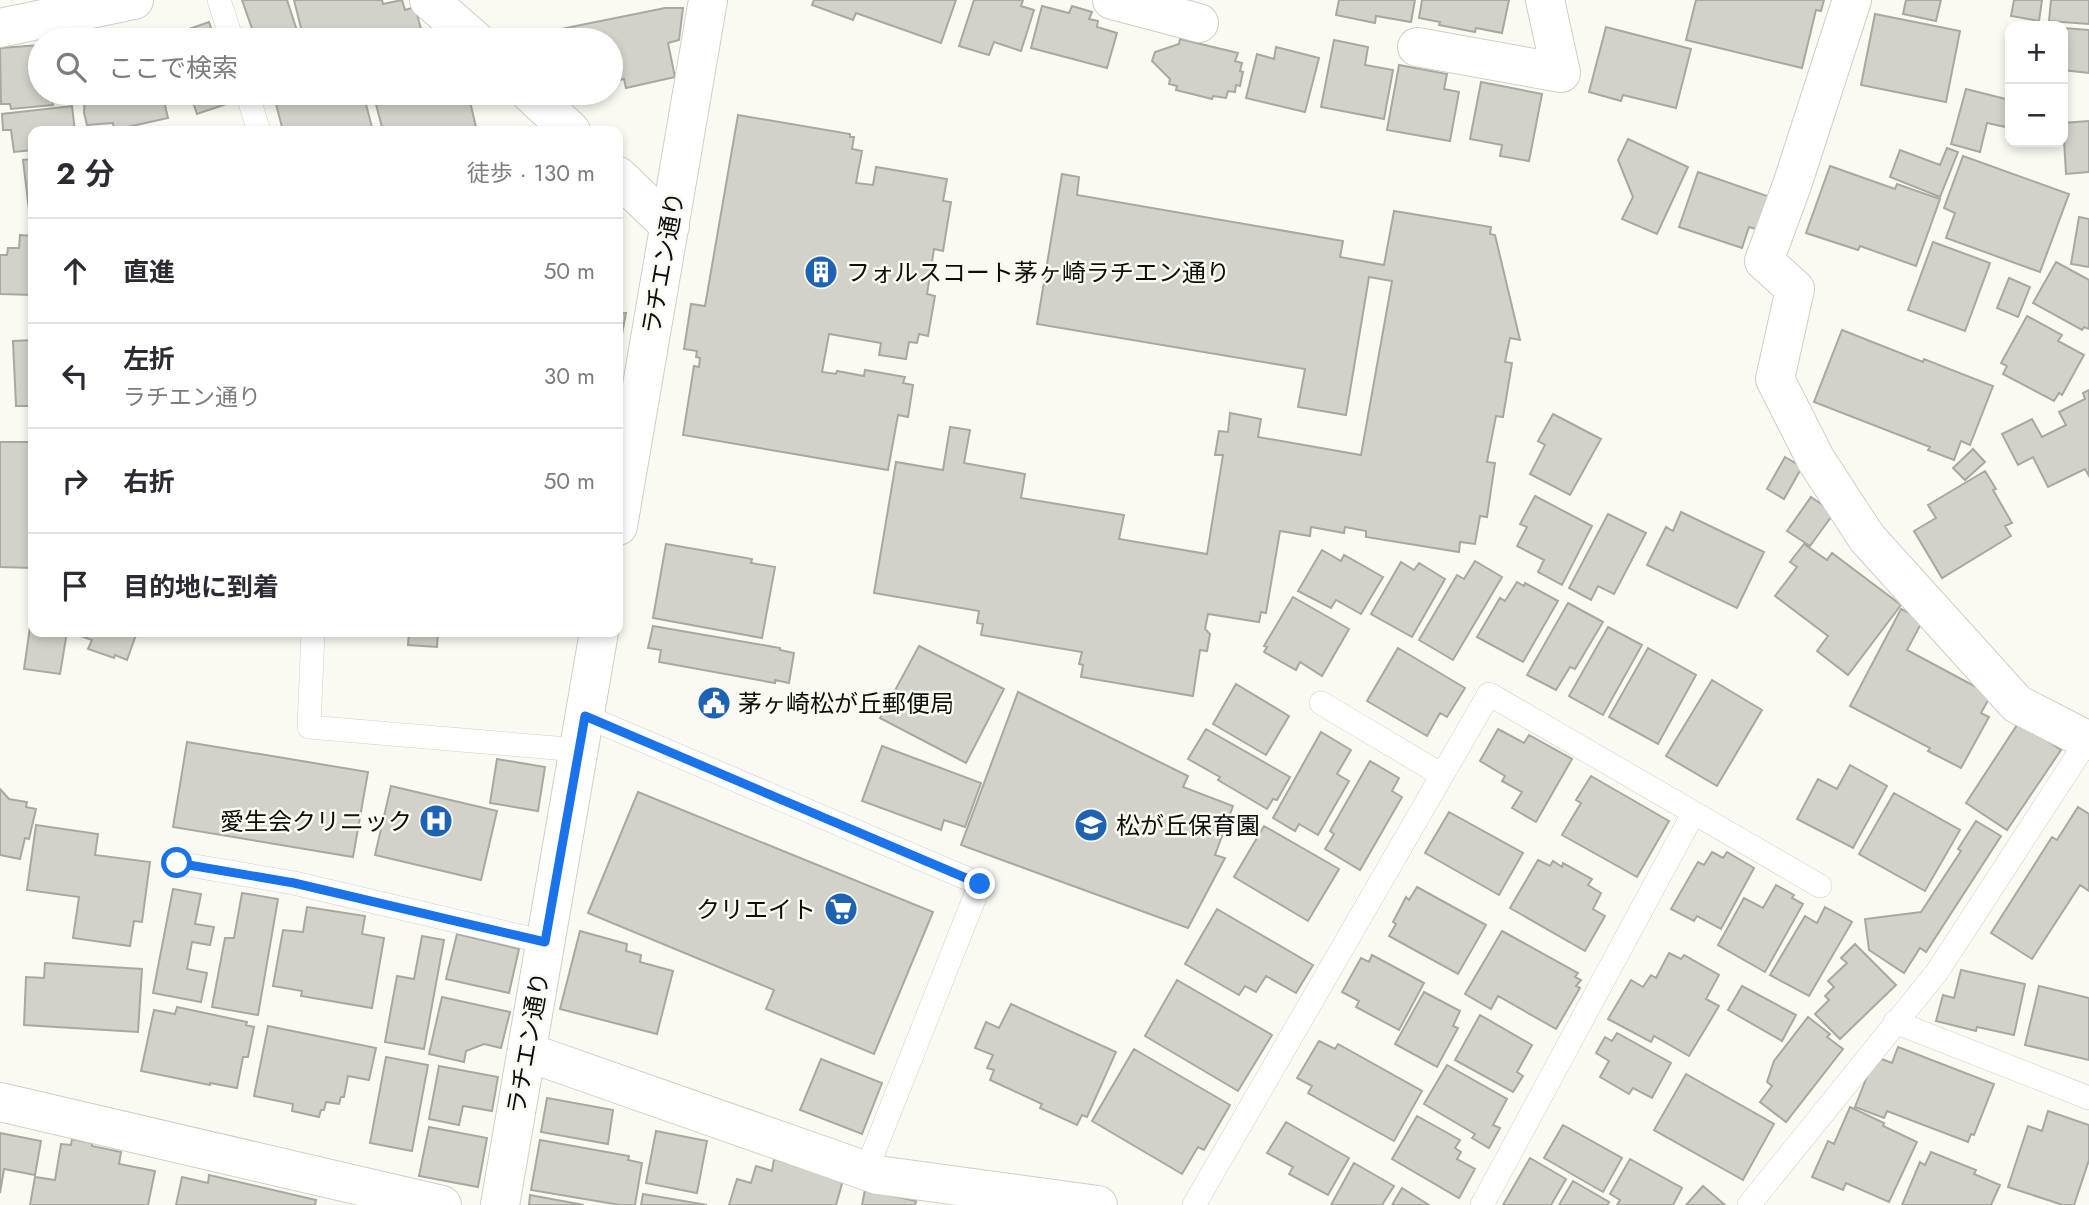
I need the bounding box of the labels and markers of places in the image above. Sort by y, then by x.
building icon: フォルスコート茅ヶ崎ラチエン通り [802,253,840,291]
place label: フォルスコート茅ヶ崎ラチエン通り [846,255,1230,290]
public building icon: 茅ヶ崎松が丘郵便局 [695,684,733,722]
place label: 茅ヶ崎松が丘郵便局 [738,686,954,721]
hospital icon: 愛生会クリニック [417,802,455,840]
place label: 愛生会クリニック [220,804,412,839]
school or university icon: 松が丘保育園 [1072,806,1110,844]
place label: 松が丘保育園 [1116,808,1260,843]
supermarket icon: クリエイト [822,890,860,928]
place label: クリエイト [696,892,816,927]

